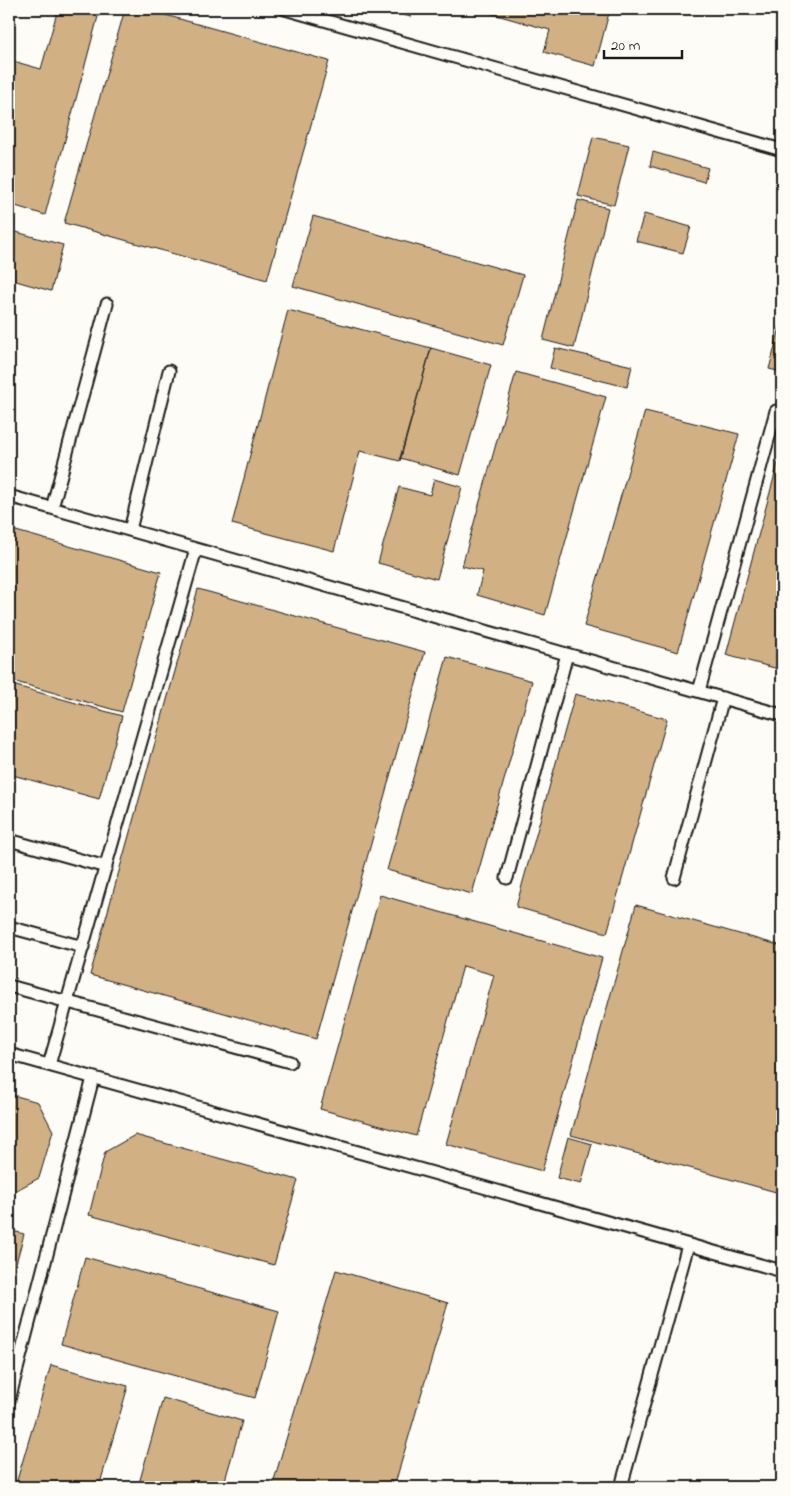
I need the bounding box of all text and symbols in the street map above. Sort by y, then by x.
scale bar [604,28,681,60]
text: 20 m [611,35,641,57]

